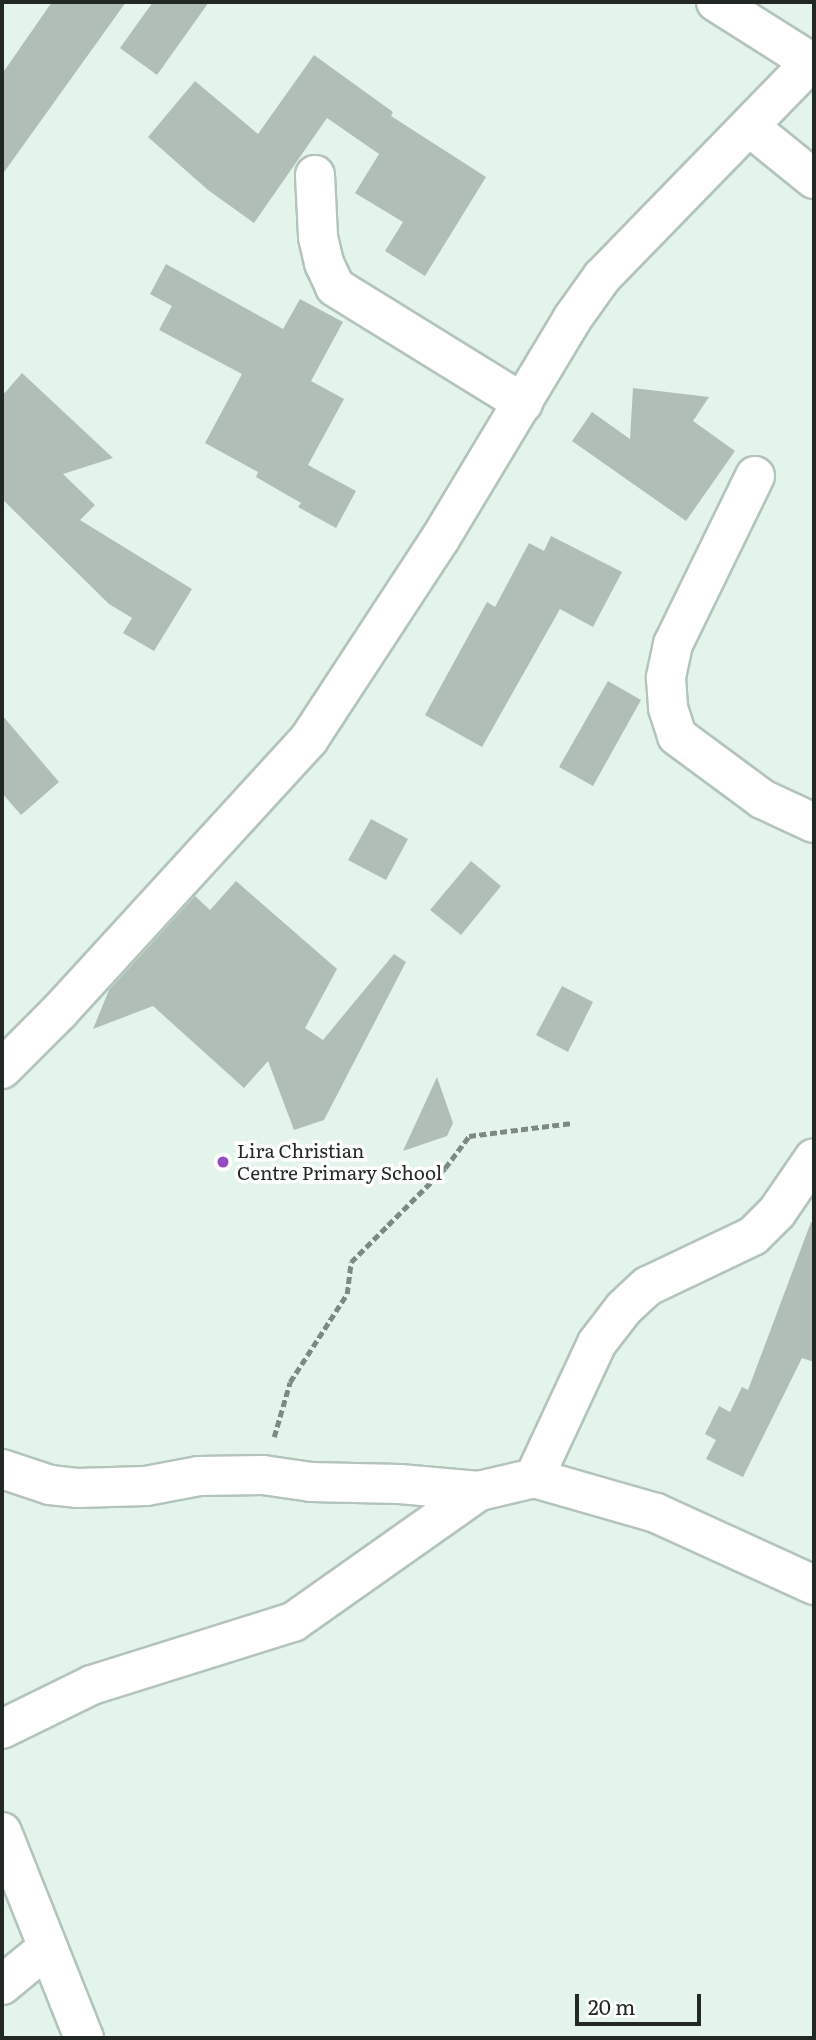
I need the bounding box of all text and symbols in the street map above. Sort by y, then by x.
place label: Lira Christian Centre Primary School [237,1140,442,1184]
marker: Lira Christian Centre Primary School [215,1154,231,1170]
scale bar [578,1980,704,2024]
text: 20 m [588,1990,635,2021]

